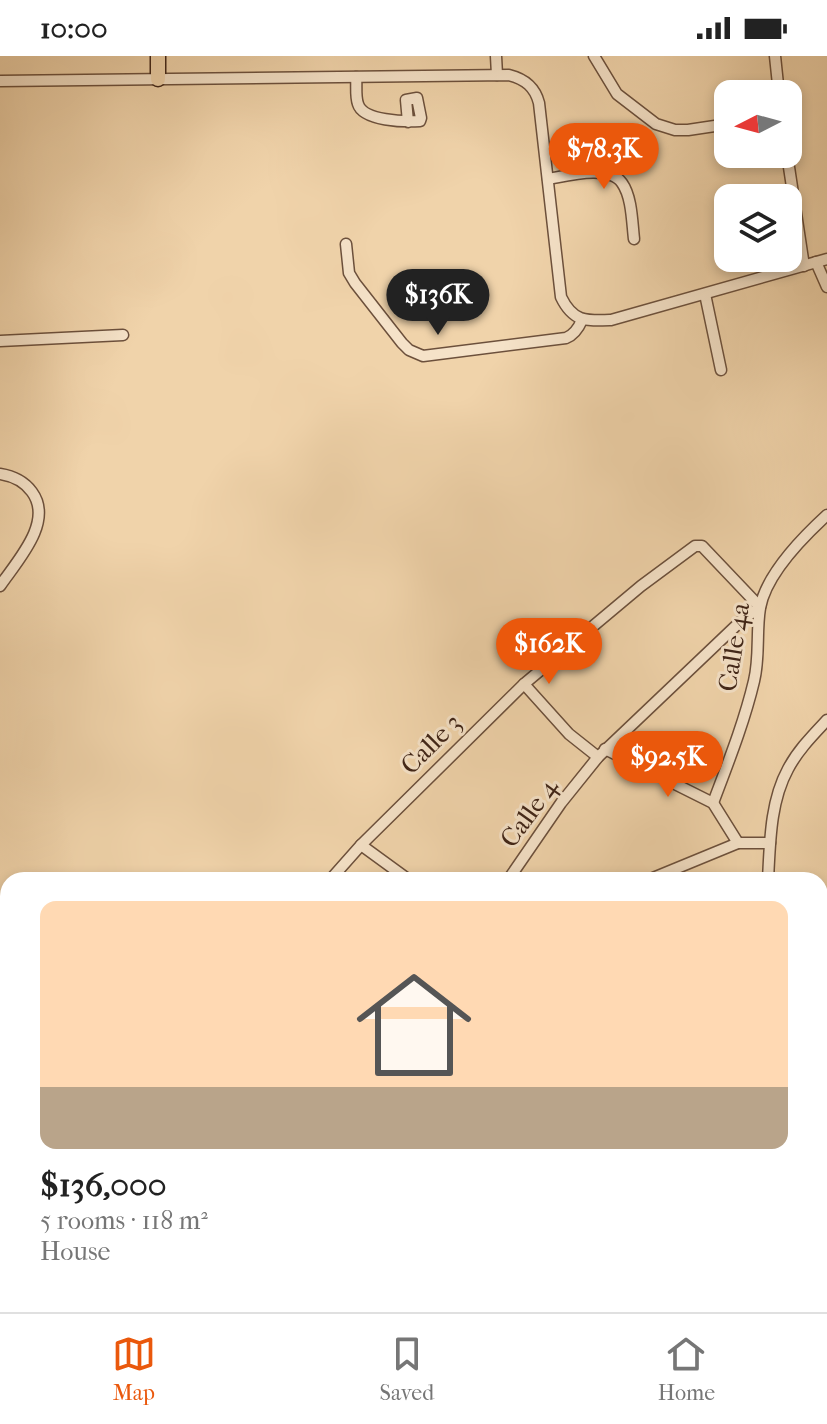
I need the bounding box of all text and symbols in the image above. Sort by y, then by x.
text: 10:00 [40,11,107,46]
north arrow [714,80,802,168]
map controls [714,80,802,272]
pin: $78.3K [539,123,669,191]
text: $78.3K [567,133,641,164]
button: layers [714,184,802,272]
pin: $136K [382,269,494,337]
text: $136K [404,279,472,310]
street label: Calle 4a [712,599,756,694]
pin: $162K [493,618,605,686]
text: $162K [514,628,584,659]
street label: Calle 3 [394,707,468,781]
pin: $92.5K [603,731,733,799]
text: $92.5K [630,741,706,772]
street label: Calle 4 [494,772,565,853]
icon: home [342,953,486,1097]
text: $136,000 [40,1165,167,1205]
text: 5 rooms · 118 m² [40,1205,208,1236]
text: House [40,1236,110,1267]
tab: Map [112,1332,156,1406]
tab: Saved [380,1332,434,1406]
tab: Home [658,1332,715,1406]

